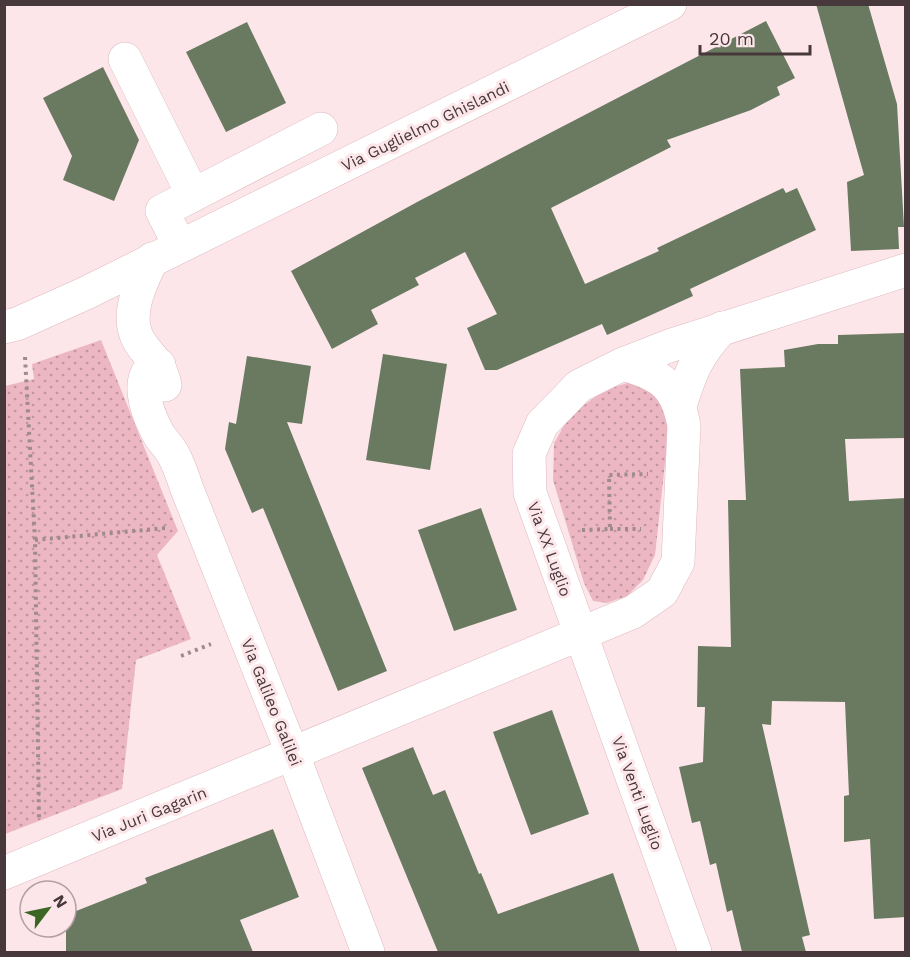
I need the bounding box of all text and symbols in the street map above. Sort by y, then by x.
scale bar [700,18,810,56]
text: 20 m [709,28,754,49]
street label: Via Guglielmo Ghislandi [338,77,512,175]
street label: Via XX Luglio [524,499,575,599]
street label: Via Galileo Galilei [237,636,306,769]
street label: Via Venti Luglio [608,734,667,853]
street label: Via Juri Gagarin [89,783,209,846]
north arrow [18,879,78,939]
text: N [49,891,71,911]

